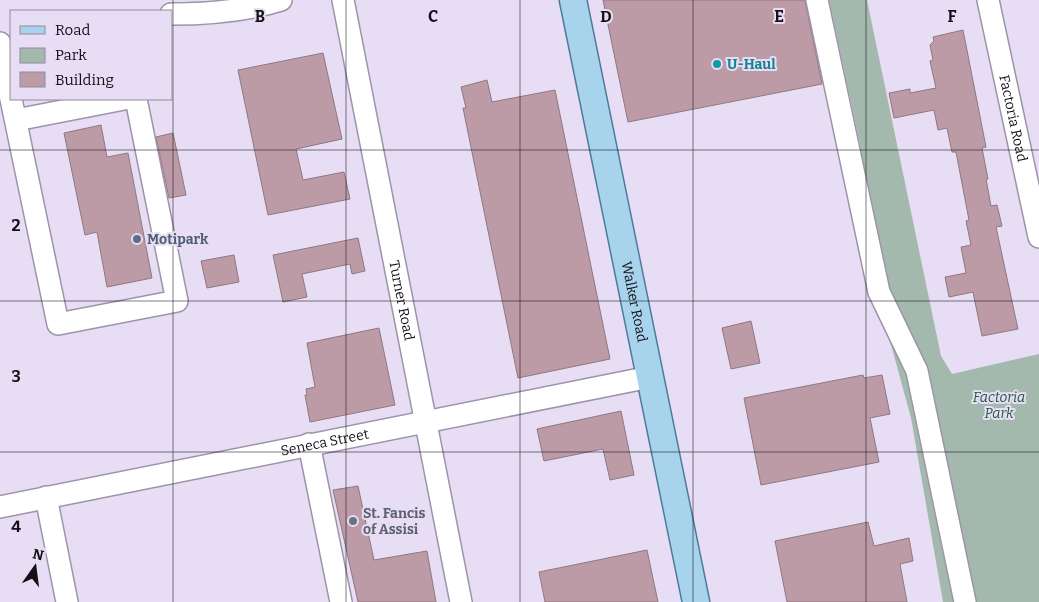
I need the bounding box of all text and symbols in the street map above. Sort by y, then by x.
text: B [255,7,265,26]
text: C [428,7,438,26]
text: D [600,7,612,26]
text: E [774,7,784,26]
text: F [948,7,957,26]
legend [10,10,172,100]
text: Road [55,21,90,39]
text: Park [55,46,87,64]
place label: U-Haul [727,56,776,73]
marker: U-Haul [711,58,723,70]
text: Building [55,71,114,89]
street label: Factoria Road [996,73,1031,163]
text: 2 [11,216,21,235]
place label: Motipark [147,231,209,248]
marker: Motipark [131,233,143,245]
street label: Turner Road [386,259,418,342]
street label: Walker Road [618,260,651,344]
text: 3 [11,367,21,386]
park label: Factoria Park [973,389,1025,422]
street label: Seneca Street [279,425,370,459]
place label: St. Fancis of Assisi [363,505,425,538]
marker: St. Fancis of Assisi [347,515,359,527]
text: 4 [11,517,21,536]
north arrow [10,542,60,592]
text: N [31,545,46,564]

